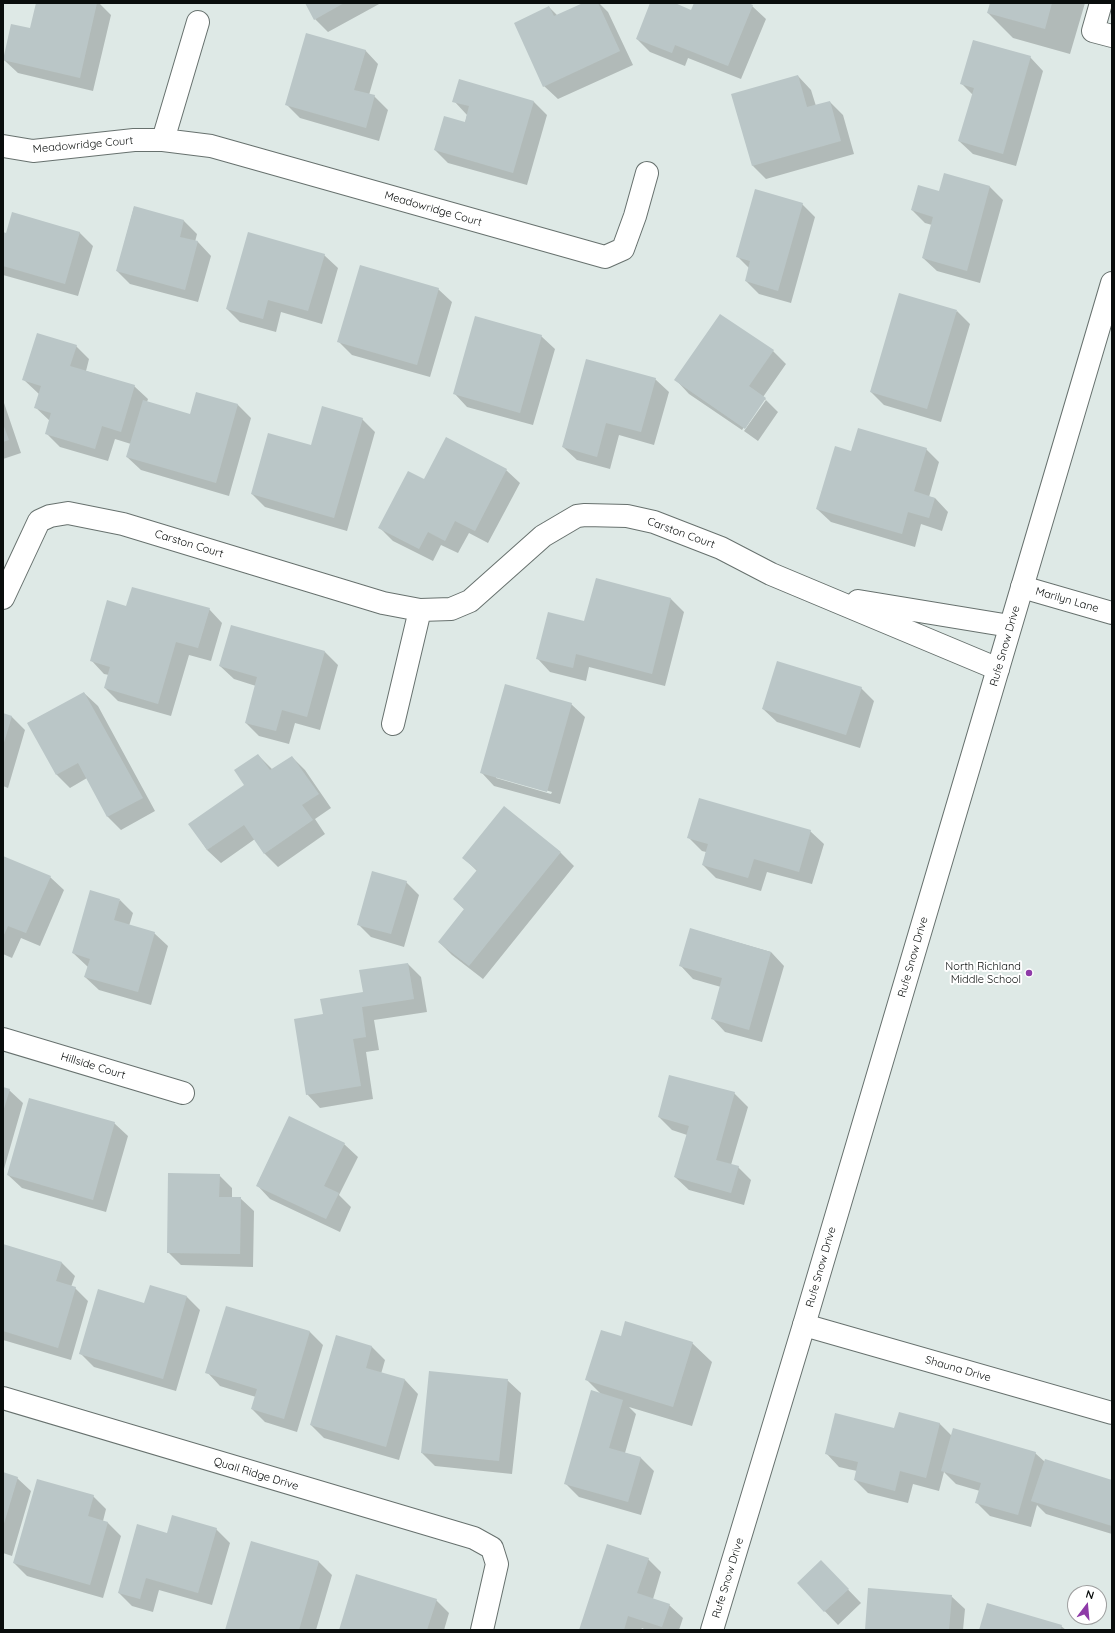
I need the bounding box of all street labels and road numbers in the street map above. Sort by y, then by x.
street label: Meadowridge Court [32,134,134,156]
street label: Meadowridge Court [383,189,483,229]
street label: Carston Court [645,515,717,551]
street label: Carston Court [153,527,225,561]
street label: Marilyn Lane [1034,585,1100,615]
street label: Rufe Snow Drive [987,604,1023,688]
street label: Rufe Snow Drive [895,915,931,999]
street label: Hillside Court [59,1050,127,1082]
street label: Rufe Snow Drive [803,1225,839,1309]
street label: Shauna Drive [924,1353,992,1385]
street label: Quail Ridge Drive [212,1455,300,1493]
street label: Rufe Snow Drive [710,1536,746,1620]

